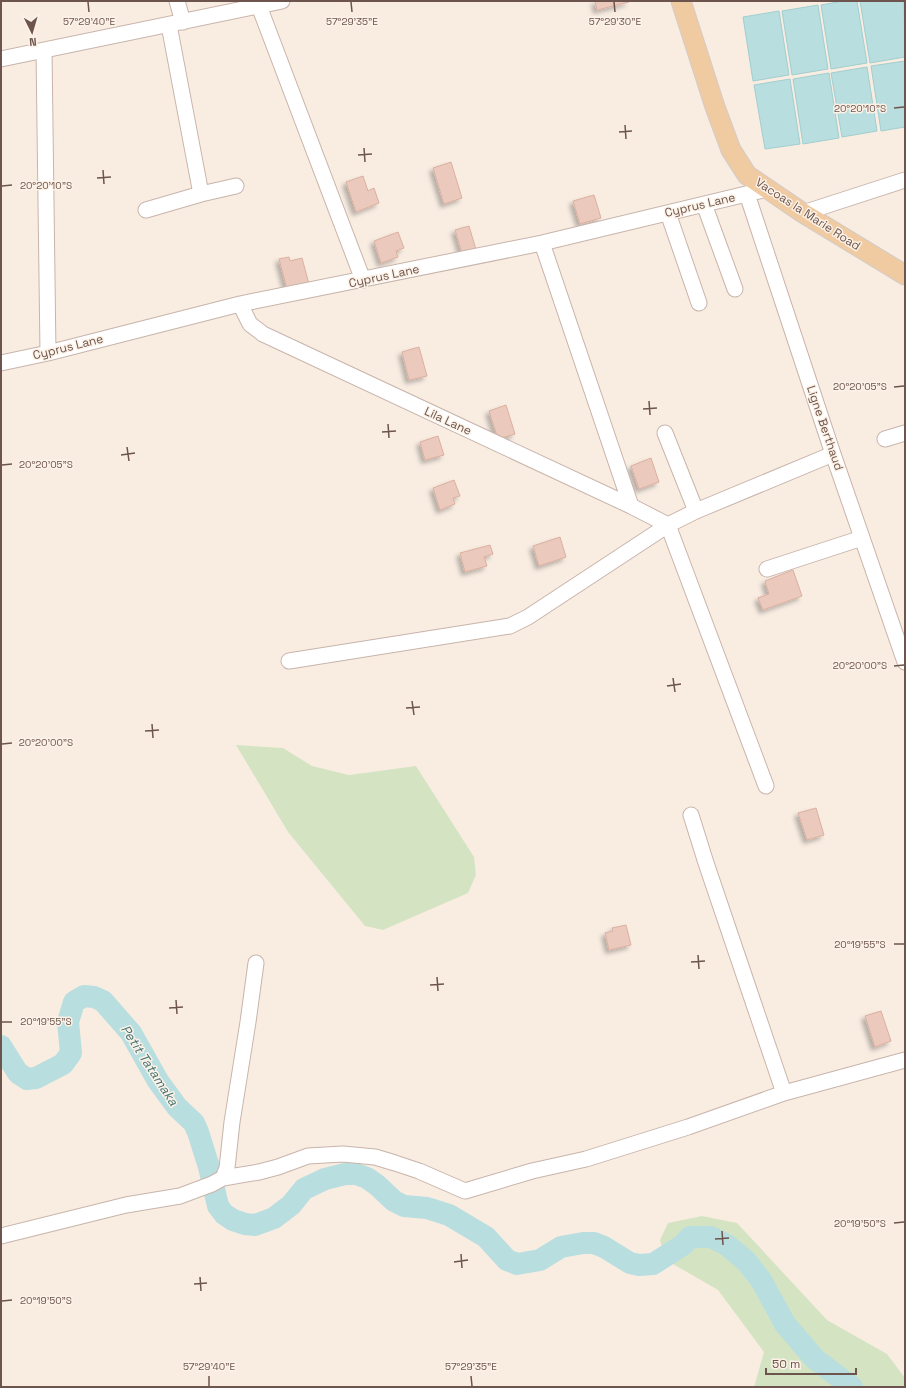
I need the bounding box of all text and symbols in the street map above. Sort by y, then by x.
north arrow [12,12,52,52]
text: 57°29'40"E [63,15,115,28]
text: 57°29'35"E [326,15,378,28]
text: 57°29'30"E [589,15,642,28]
text: N [29,35,37,49]
text: 20°20'10"S [834,102,886,115]
street label: Vacoas la Marie Road [753,174,863,254]
text: 20°20'10"S [20,179,72,192]
street label: Cyprus Lane [663,189,737,221]
street label: Cyprus Lane [347,261,421,291]
street label: Cyprus Lane [31,331,105,363]
text: 20°20'05"S [833,380,887,393]
street label: Ligne Berthaud [803,383,847,473]
street label: Lila Lane [422,403,474,439]
text: 20°20'05"S [19,458,73,471]
text: 20°20'00"S [833,659,887,672]
text: 20°20'00"S [19,736,73,749]
text: 20°19'55"S [834,938,886,951]
text: 20°19'55"S [20,1015,72,1028]
water label: Petit Tatamaka [117,1022,182,1109]
text: 20°19'50"S [834,1217,886,1230]
text: 20°19'50"S [20,1294,72,1307]
scale bar [766,1350,856,1376]
text: 50 m [772,1356,800,1372]
text: 57°29'40"E [183,1360,235,1373]
text: 57°29'35"E [445,1360,497,1373]

